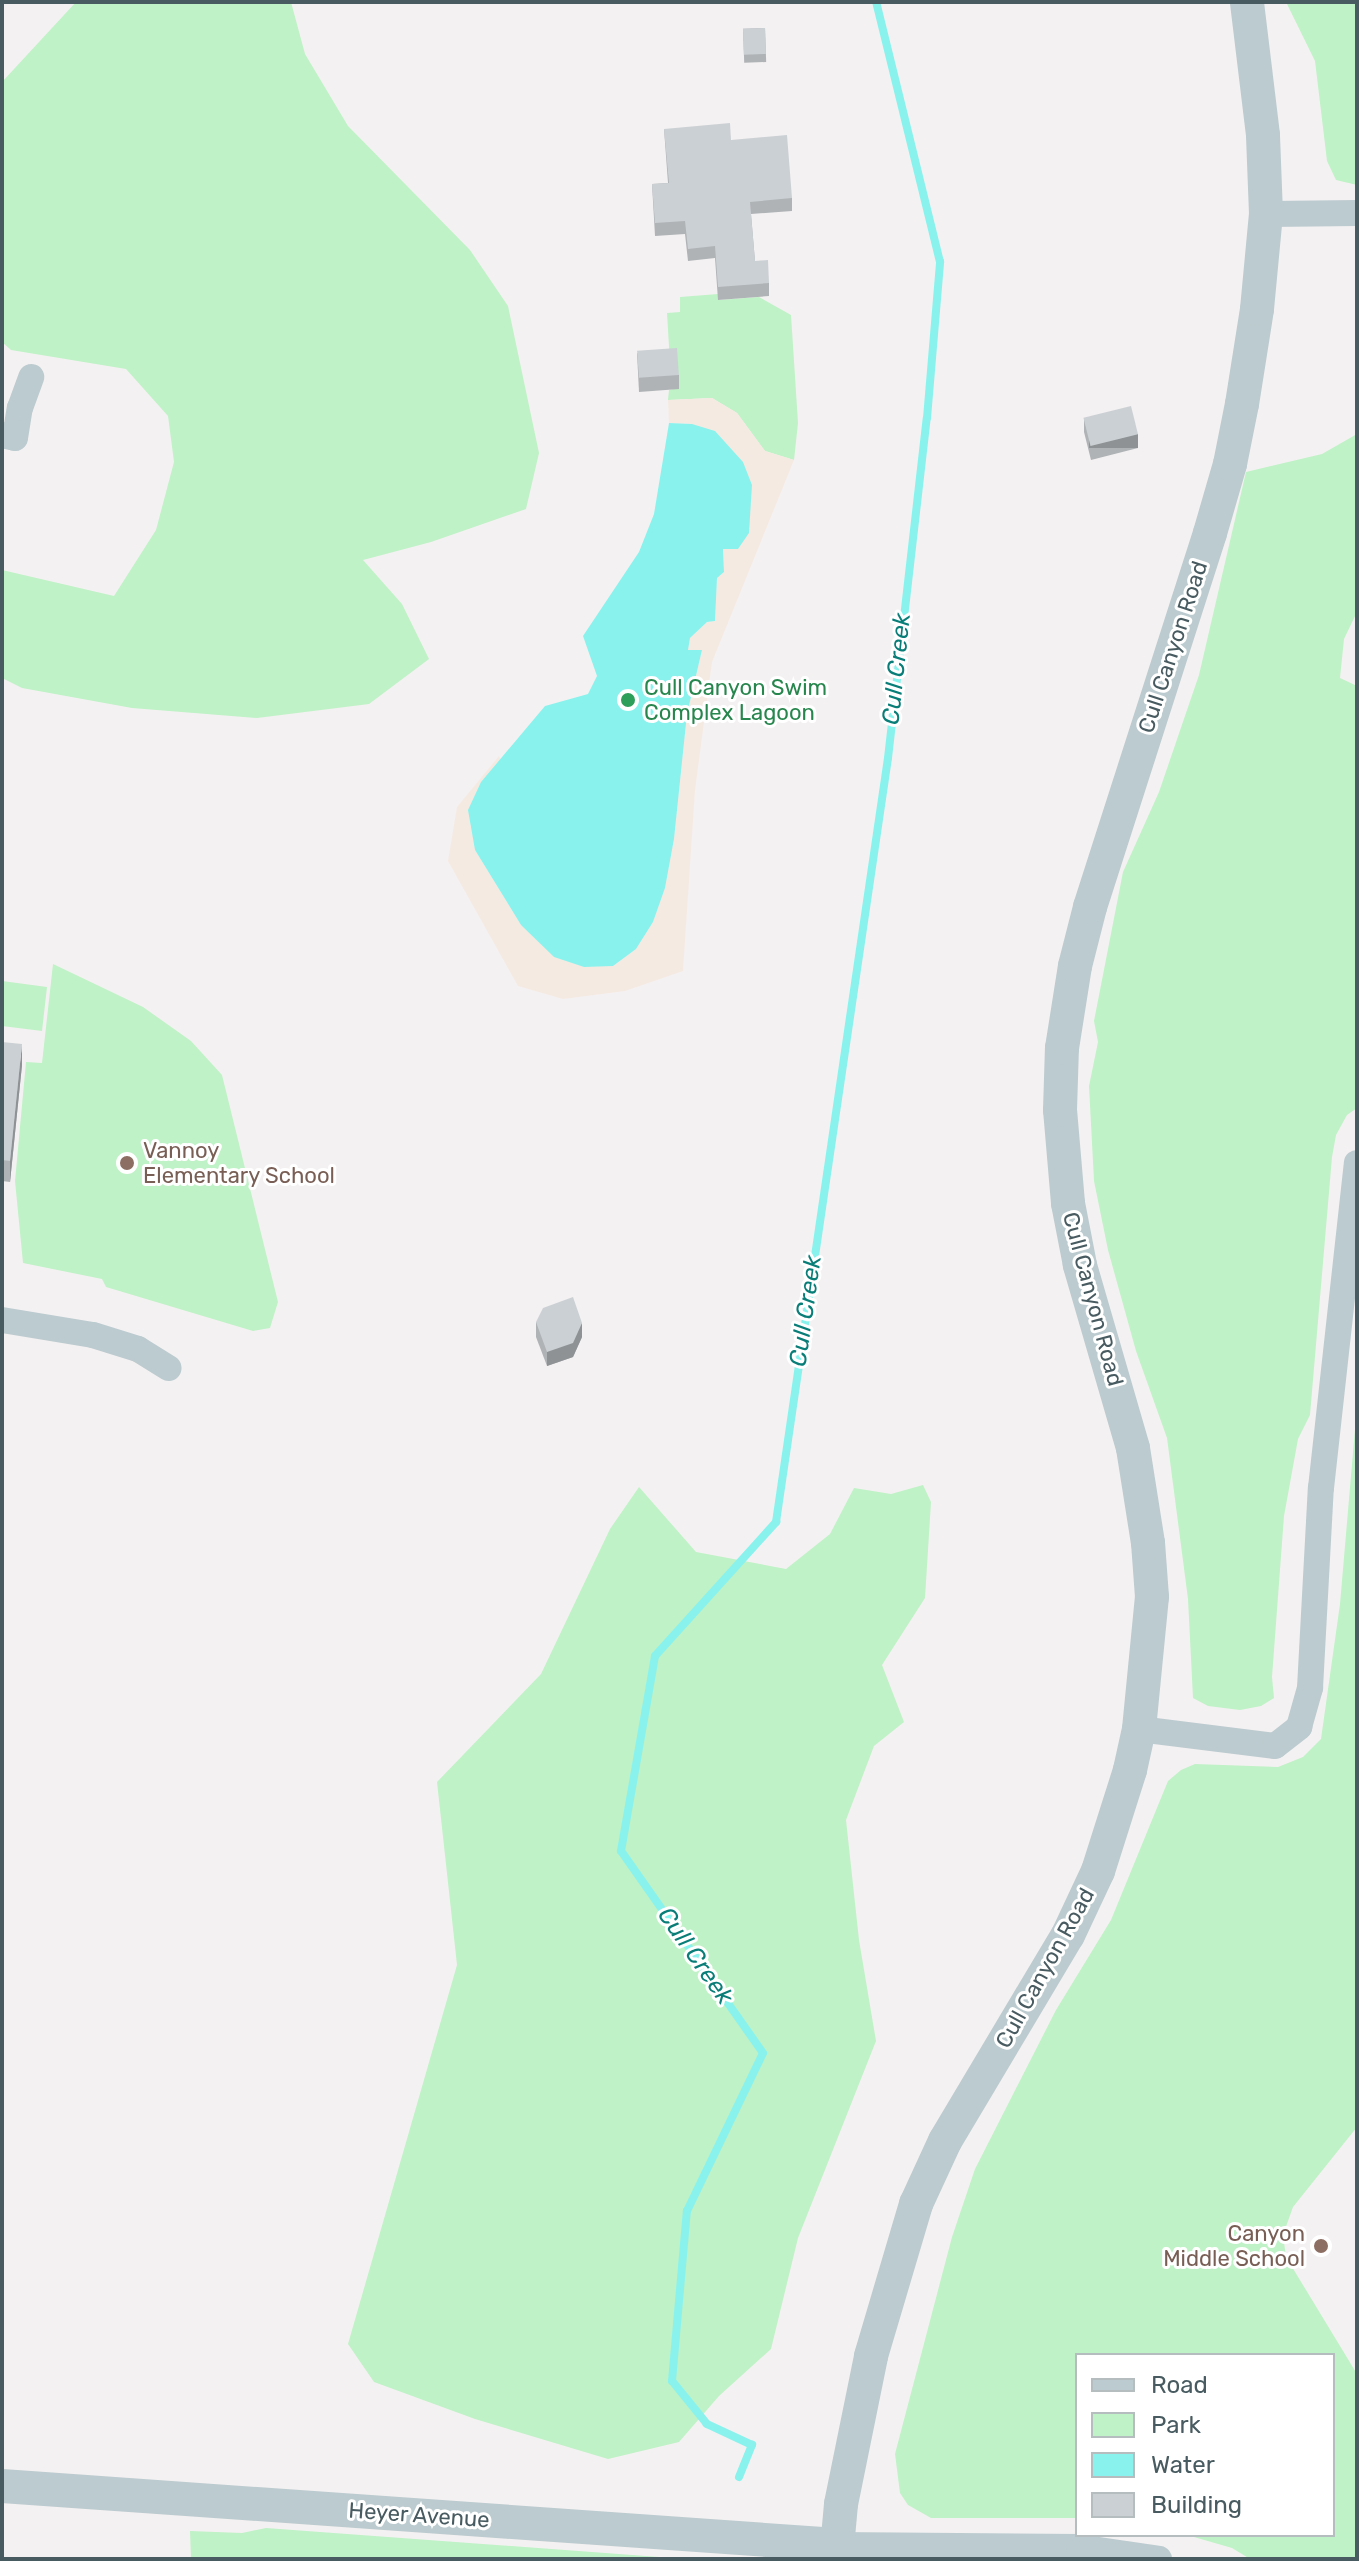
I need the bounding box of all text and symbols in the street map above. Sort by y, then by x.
street label: Cull Canyon Road [1133,558,1213,736]
water label: Cull Creek [877,612,917,726]
place label: Cull Canyon Swim Complex Lagoon [644,674,827,726]
marker: Cull Canyon Swim Complex Lagoon [619,691,637,709]
place label: Vannoy Elementary School [143,1137,336,1188]
marker: Vannoy Elementary School [118,1154,136,1172]
street label: Cull Canyon Road [1057,1209,1129,1389]
water label: Cull Creek [784,1253,828,1369]
street label: Cull Canyon Road [990,1883,1100,2053]
water label: Cull Creek [651,1902,739,2010]
place label: Canyon Middle School [1163,2220,1305,2272]
marker: Canyon Middle School [1312,2237,1330,2255]
legend [1075,2353,1335,2537]
text: Road [1151,2371,1208,2399]
text: Park [1151,2411,1201,2439]
text: Water [1151,2451,1215,2479]
text: Building [1151,2491,1242,2519]
street label: Heyer Avenue [347,2497,491,2533]

